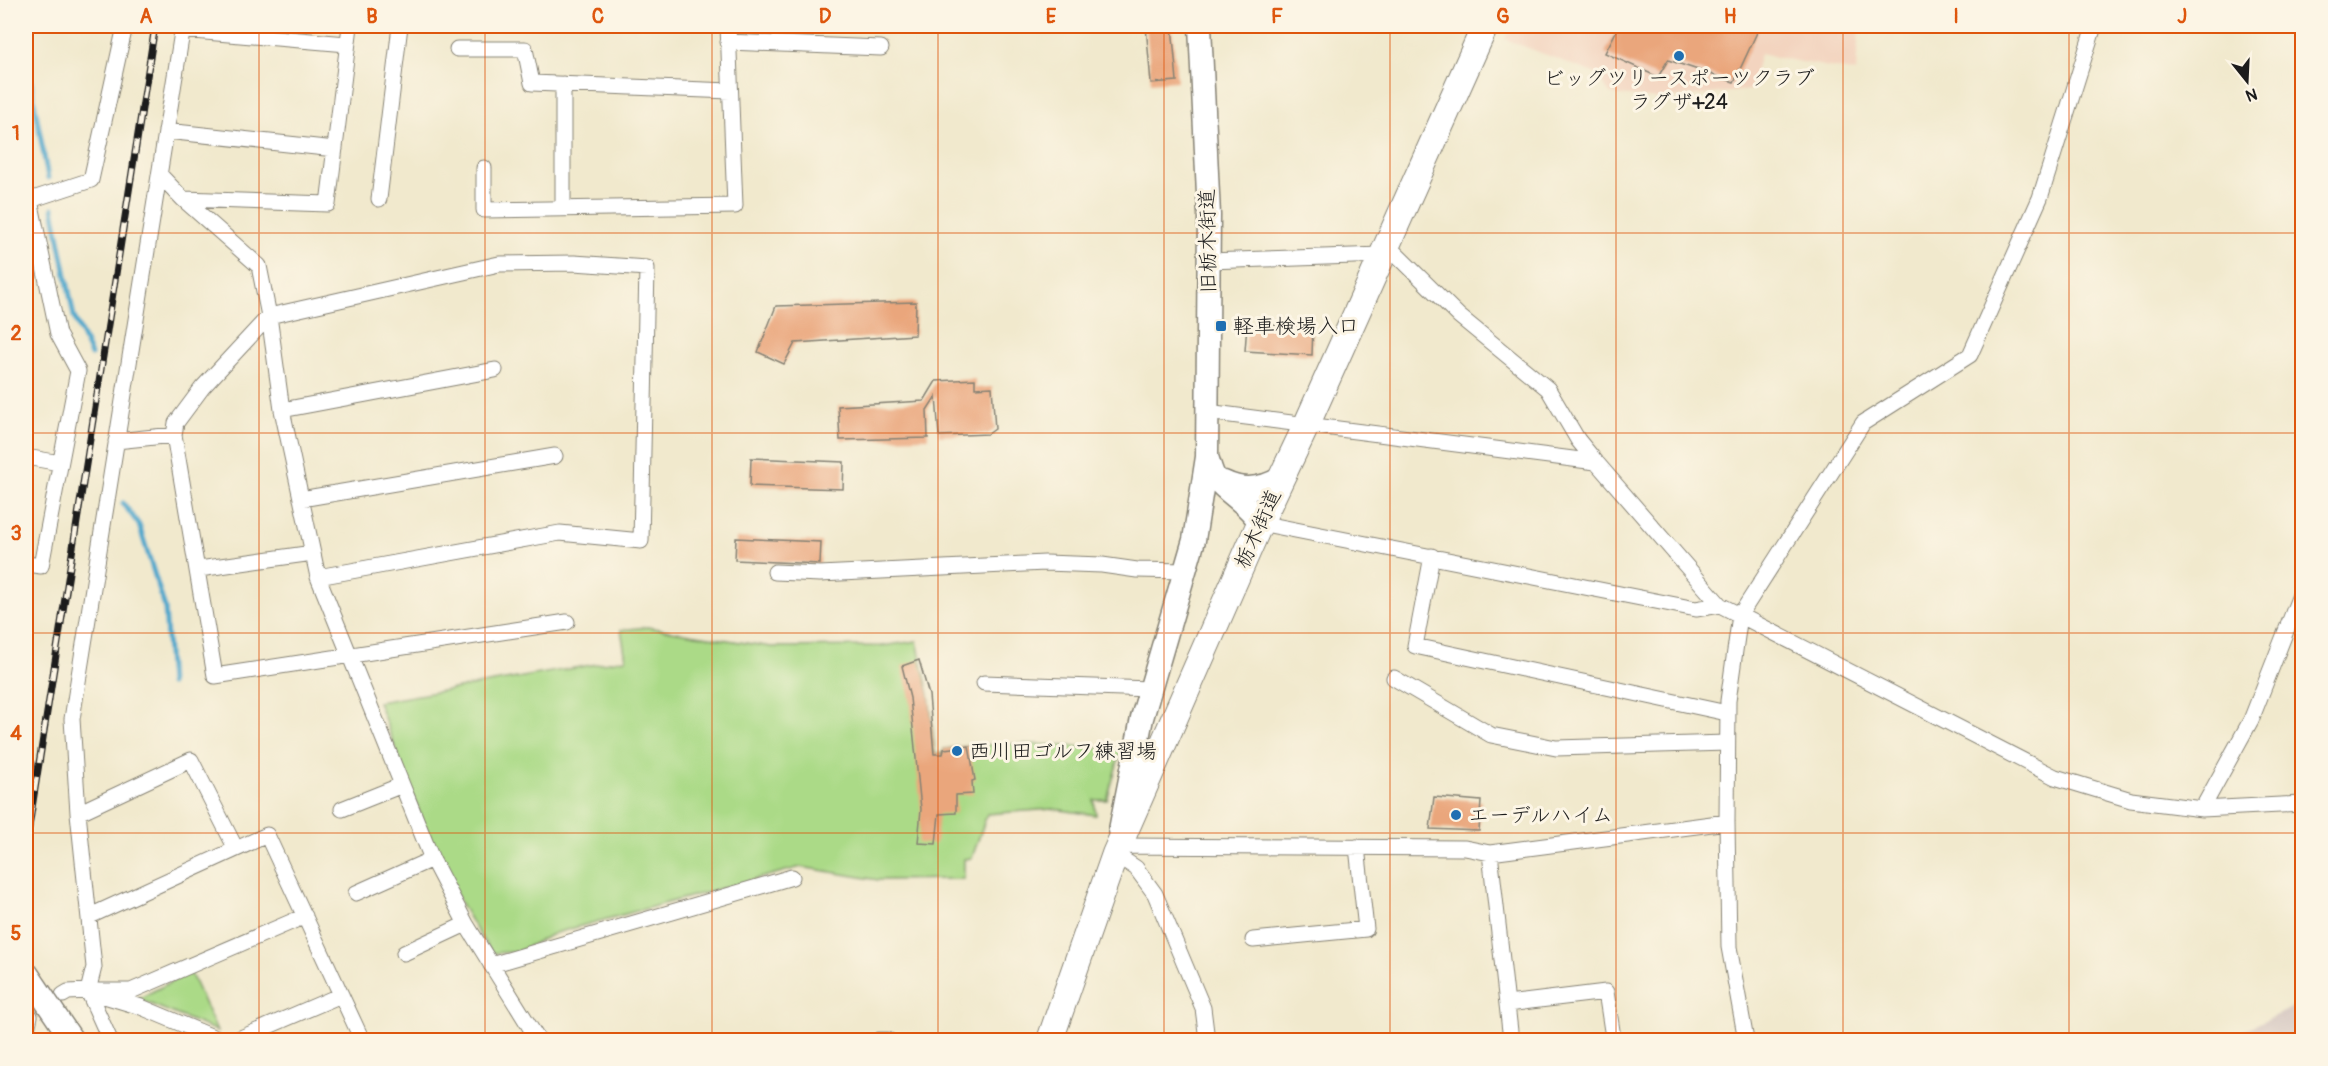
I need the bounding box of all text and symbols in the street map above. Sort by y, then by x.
text: A [140,4,153,29]
text: B [366,4,378,29]
text: C [592,4,604,29]
text: D [819,4,832,29]
text: E [1046,4,1057,29]
text: F [1271,4,1283,29]
text: G [1496,4,1510,29]
text: H [1724,4,1737,29]
text: I [1953,4,1959,29]
text: J [2177,4,2187,29]
marker: ビッグツリースポーツクラブ ラグザ+24 [1672,49,1686,63]
north arrow [2217,51,2277,111]
place label: ビッグツリースポーツクラブ ラグザ+24 [1543,65,1815,116]
text: N [2243,83,2260,106]
text: 1 [12,121,20,146]
street label: 旧栃木街道 [1194,188,1222,294]
place label: 軽車検場入口 [1233,313,1359,340]
marker: 軽車検場入口 [1214,319,1228,333]
text: 2 [10,321,22,346]
street label: 栃木街道 [1229,485,1287,573]
text: 3 [10,521,22,546]
text: 4 [10,721,22,746]
place label: 西川田ゴルフ練習場 [969,738,1157,765]
marker: 西川田ゴルフ練習場 [950,744,964,758]
place label: エーデルハイム [1468,802,1613,829]
marker: エーデルハイム [1449,808,1463,822]
text: 5 [11,921,22,946]

